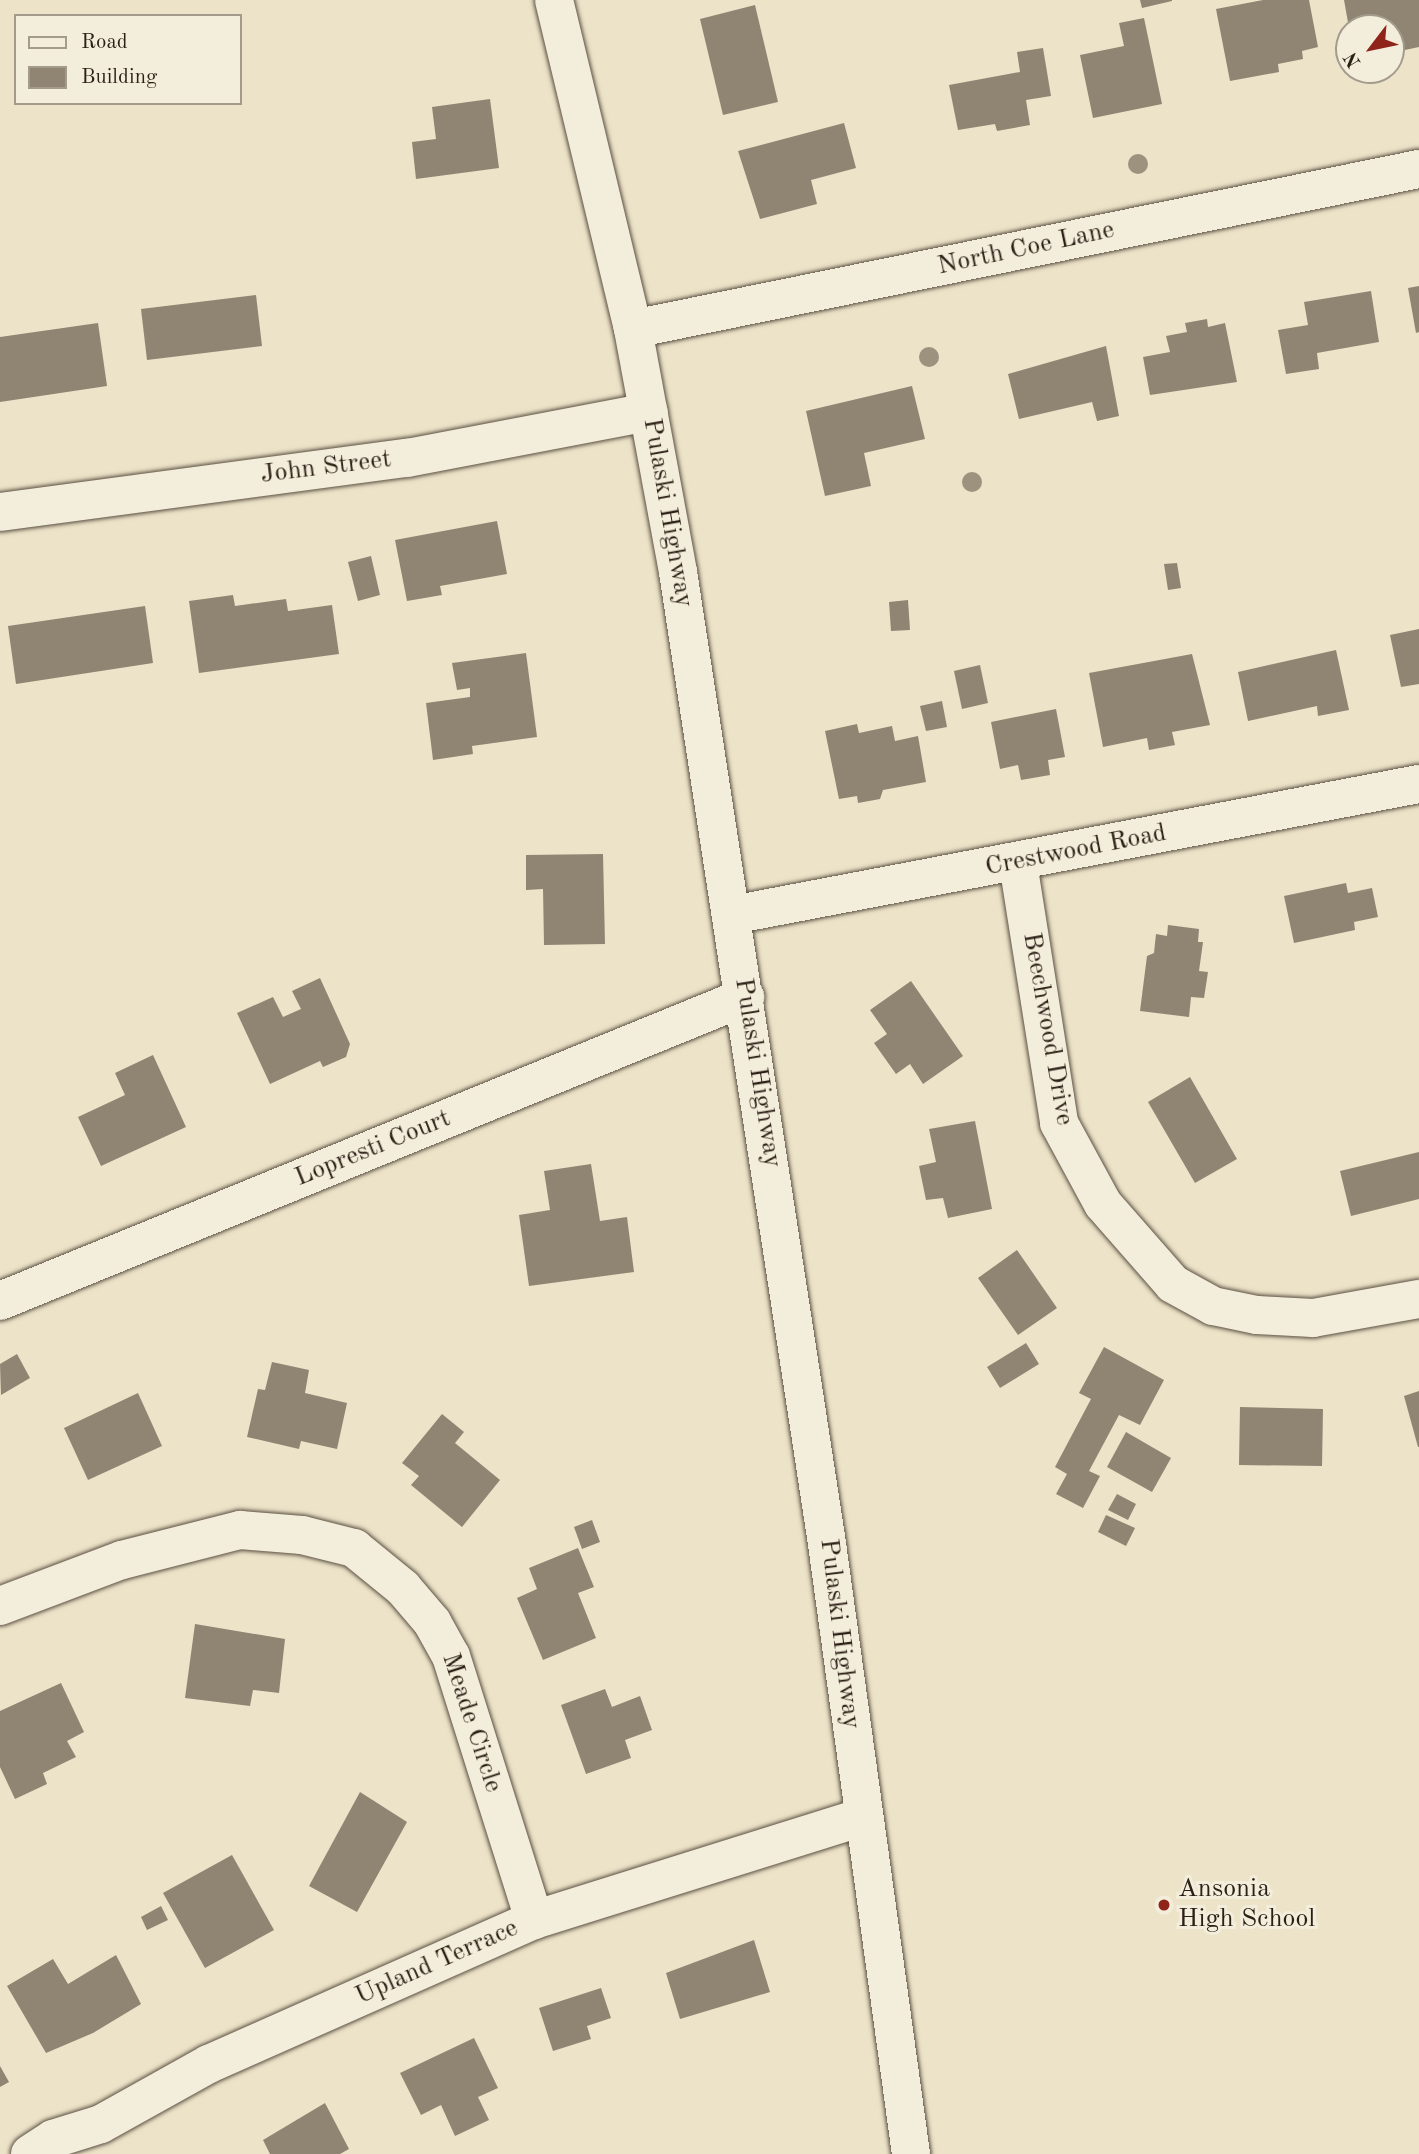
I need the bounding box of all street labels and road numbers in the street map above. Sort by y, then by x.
street label: North Coe Lane [935,215,1117,283]
street label: Pulaski Highway [635,416,699,610]
street label: John Street [259,445,393,491]
street label: Crestwood Road [983,818,1169,884]
street label: Beechwood Drive [1015,930,1079,1128]
street label: Pulaski Highway [727,976,787,1170]
street label: Lopresti Court [291,1104,455,1194]
street label: Pulaski Highway [812,1537,866,1731]
street label: Meade Circle [434,1649,508,1797]
street label: Upland Terrace [351,1913,523,2013]

